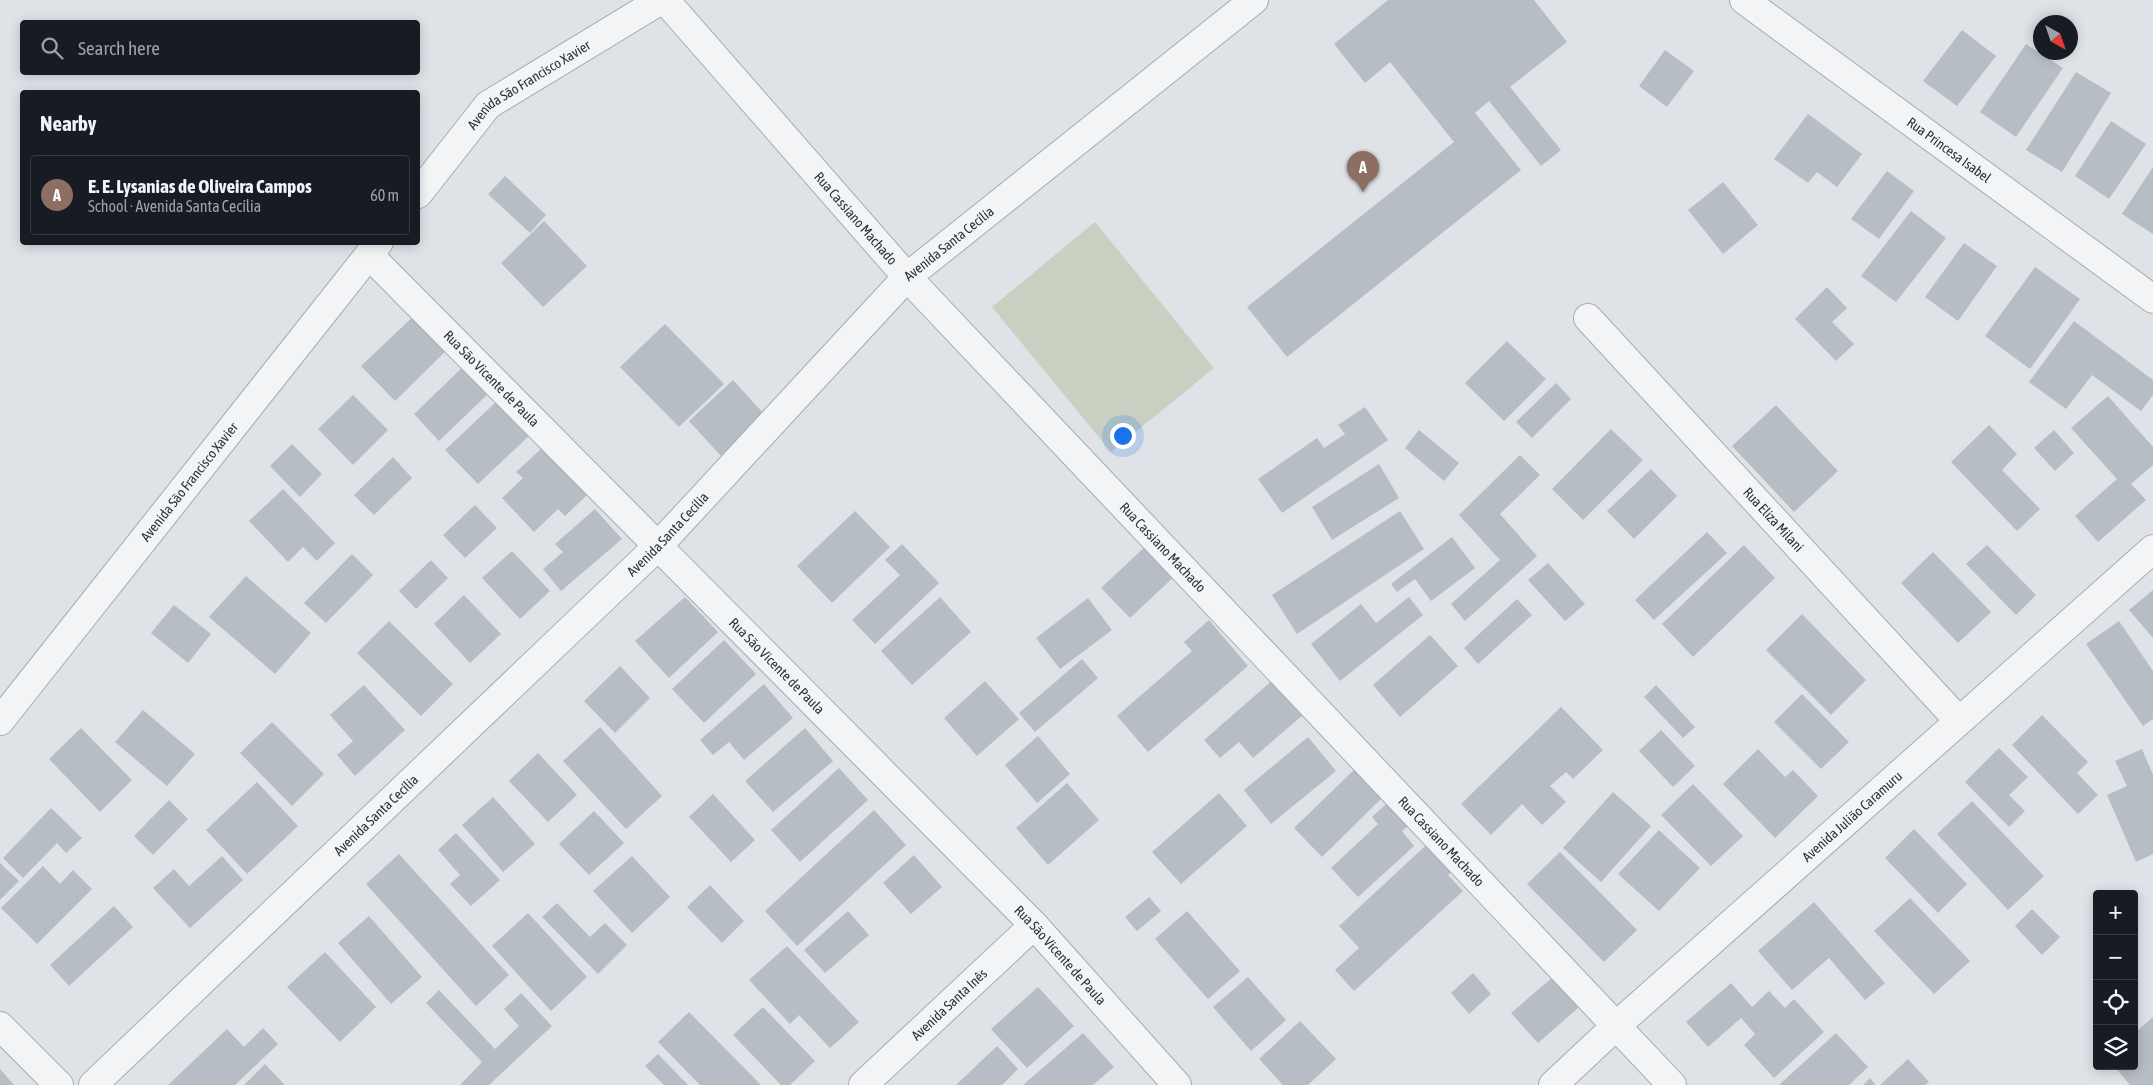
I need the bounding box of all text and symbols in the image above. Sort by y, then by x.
north arrow [2033,15,2078,60]
search box [20,20,420,75]
icon: search [38,34,66,62]
street label: Avenida São Francisco Xavier [464,36,594,132]
text: Search here [78,37,160,59]
text: Nearby [40,111,96,135]
street label: Rua Princesa Isabel [1904,114,1994,186]
pin: A [1347,151,1379,192]
street label: Rua Cassiano Machado [811,169,901,268]
text: E. E. Lysanias de Oliveira Campos [88,175,312,197]
text: A [53,186,61,204]
text: 60 m [370,186,399,204]
text: School · Avenida Santa Cecília [88,197,261,215]
street label: Avenida Santa Cecília [901,203,997,284]
street label: Rua São Vicente de Paula [441,327,543,430]
street label: Avenida São Francisco Xavier [137,419,242,544]
your location [1110,423,1136,449]
street label: Rua Eliza Milani [1740,484,1807,555]
street label: Avenida Santa Cecília [624,489,712,579]
street label: Rua Cassiano Machado [1117,499,1209,595]
street label: Rua São Vicente de Paula [726,615,828,717]
street label: Avenida Julião Caramuru [1799,768,1905,865]
street label: Avenida Santa Cecília [331,771,421,859]
street label: Rua Cassiano Machado [1395,793,1488,890]
map controls [2093,890,2138,1070]
button: + [2093,890,2138,935]
street label: Rua São Vicente de Paula [1011,902,1110,1008]
button: − [2093,935,2138,980]
street label: Avenida Santa Inês [908,965,990,1043]
button: locate [2093,980,2138,1025]
button: layers [2093,1025,2138,1070]

